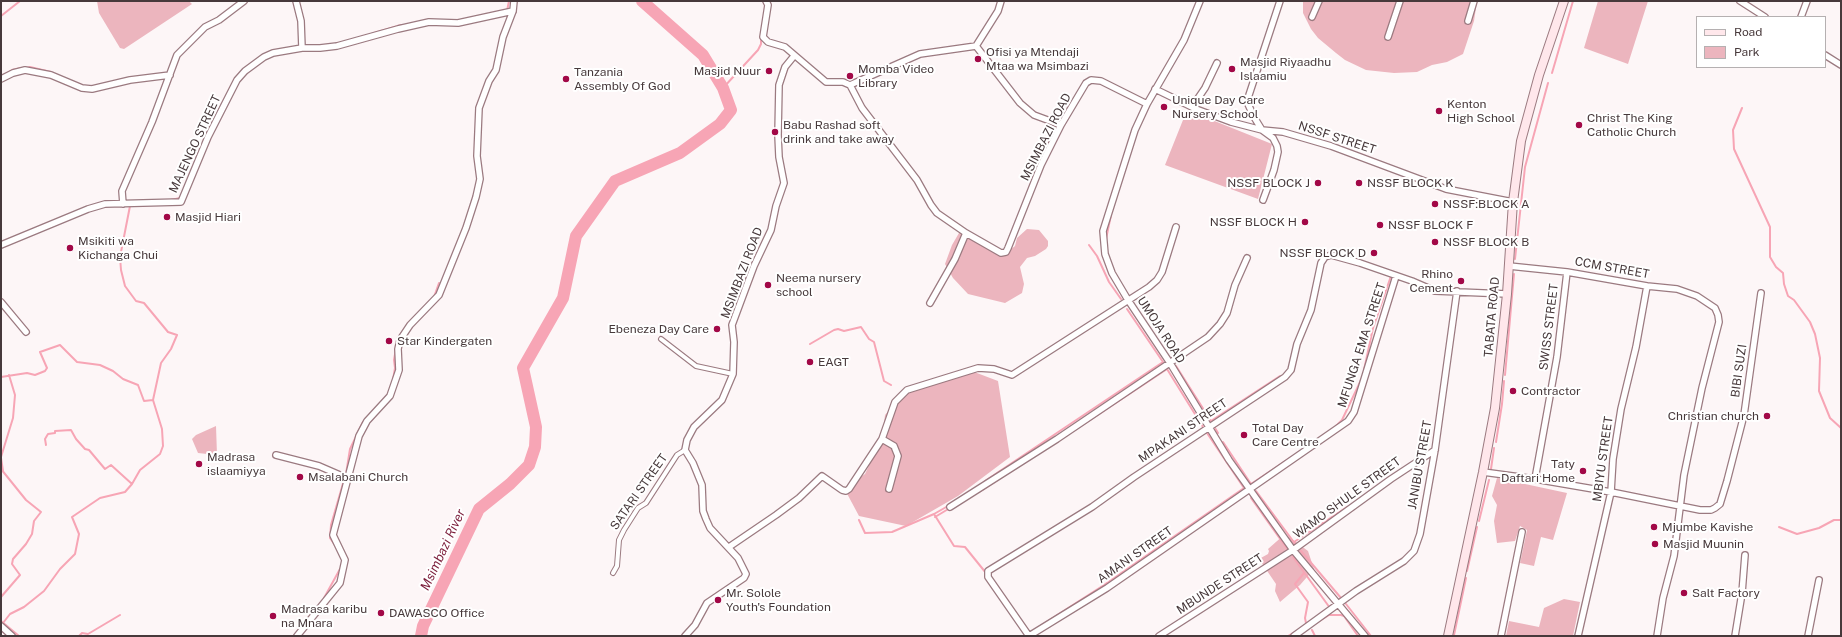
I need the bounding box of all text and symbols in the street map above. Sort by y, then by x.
legend [1696,16,1826,68]
text: Road [1734,25,1762,39]
place label: Ofisi ya Mtendaji Mtaa wa Msimbazi [986,45,1089,73]
text: Park [1734,45,1760,59]
marker: Ofisi ya Mtendaji Mtaa wa Msimbazi [973,54,983,64]
place label: Masjid Riyaadhu Islaamiu [1240,55,1331,83]
place label: Momba Video Library [858,62,934,90]
place label: Masjid Nuur [694,64,761,78]
marker: Masjid Riyaadhu Islaamiu [1227,64,1237,74]
place label: Tanzania Assembly Of God [574,65,671,93]
marker: Masjid Nuur [764,66,774,76]
marker: Momba Video Library [845,71,855,81]
marker: Tanzania Assembly Of God [561,74,571,84]
street label: MSIMBAZI ROAD [1018,91,1074,183]
street label: MAJENGO STREET [166,93,224,195]
place label: Unique Day Care Nursery School [1172,93,1264,121]
place label: Kenton High School [1447,97,1515,125]
marker: Unique Day Care Nursery School [1159,102,1169,112]
marker: Kenton High School [1434,106,1444,116]
place label: Christ The King Catholic Church [1587,111,1676,139]
place label: Babu Rashad soft drink and take away [783,118,894,146]
street label: NSSF STREET [1296,119,1378,157]
marker: Christ The King Catholic Church [1574,120,1584,130]
marker: Babu Rashad soft drink and take away [770,127,780,137]
place label: NSSF BLOCK J [1227,176,1310,190]
place label: NSSF BLOCK K [1367,176,1453,190]
marker: NSSF BLOCK J [1313,178,1323,188]
marker: NSSF BLOCK K [1354,178,1364,188]
place label: NSSF:BLOCK A [1443,197,1530,211]
marker: NSSF:BLOCK A [1430,199,1440,209]
place label: Masjid Hiari [175,210,241,224]
marker: Masjid Hiari [162,212,172,222]
place label: NSSF BLOCK H [1210,215,1297,229]
marker: NSSF BLOCK H [1300,217,1310,227]
place label: NSSF BLOCK F [1388,218,1473,232]
marker: NSSF BLOCK F [1375,220,1385,230]
street label: MSIMBAZI ROAD [718,225,766,321]
place label: Msikiti wa Kichanga Chui [78,234,158,262]
place label: NSSF BLOCK B [1443,235,1529,249]
marker: NSSF BLOCK B [1430,237,1440,247]
marker: Msikiti wa Kichanga Chui [65,243,75,253]
place label: NSSF BLOCK D [1280,246,1366,260]
marker: NSSF BLOCK D [1369,248,1379,258]
street label: CCM STREET [1574,254,1650,282]
place label: Rhino Cement [1409,267,1453,295]
place label: Neema nursery school [776,271,861,299]
marker: Rhino Cement [1456,276,1466,286]
street label: TABATA ROAD [1481,276,1503,358]
marker: Neema nursery school [763,280,773,290]
street label: MFUNGA EMA STREET [1335,281,1389,409]
street label: SWISS STREET [1537,283,1561,371]
street label: UMOJA ROAD [1134,294,1188,366]
place label: Ebeneza Day Care [608,322,709,336]
marker: Ebeneza Day Care [712,324,722,334]
place label: Star Kindergaten [397,334,492,348]
marker: Star Kindergaten [384,336,394,346]
street label: BIBI SUZI [1728,343,1750,399]
place label: EAGT [818,355,849,369]
marker: EAGT [805,357,815,367]
place label: Contractor [1521,384,1581,398]
marker: Contractor [1508,386,1518,396]
street label: MPAKANI STREET [1136,396,1230,466]
place label: Christian church [1668,409,1759,423]
marker: Christian church [1762,411,1772,421]
street label: MBIYU STREET [1590,415,1616,503]
street label: JANIBU STREET [1405,419,1435,511]
place label: Total Day Care Centre [1252,421,1319,449]
marker: Total Day Care Centre [1239,430,1249,440]
place label: Madrasa islaamiyya [207,450,266,478]
street label: SATARI STREET [607,451,671,533]
street label: WAMO SHULE STREET [1291,454,1403,542]
place label: Taty Daftari Home [1501,457,1575,485]
marker: Madrasa islaamiyya [194,459,204,469]
marker: Taty Daftari Home [1578,466,1588,476]
place label: Msalabani Church [308,470,408,484]
marker: Msalabani Church [295,472,305,482]
water label: Msimbazi River [417,507,469,593]
place label: Mjumbe Kavishe [1662,520,1753,534]
marker: Mjumbe Kavishe [1649,522,1659,532]
street label: AMANI STREET [1095,524,1175,586]
place label: Masjid Muunin [1663,537,1744,551]
marker: Masjid Muunin [1650,539,1660,549]
street label: MBUNDE STREET [1174,551,1266,617]
place label: Mr. Solole Youth's Foundation [726,586,831,614]
place label: Salt Factory [1692,586,1760,600]
marker: Salt Factory [1679,588,1689,598]
marker: Mr. Solole Youth's Foundation [713,595,723,605]
place label: Madrasa karibu na Mnara [281,602,367,630]
place label: DAWASCO Office [389,606,485,620]
marker: DAWASCO Office [376,608,386,618]
marker: Madrasa karibu na Mnara [268,611,278,621]

